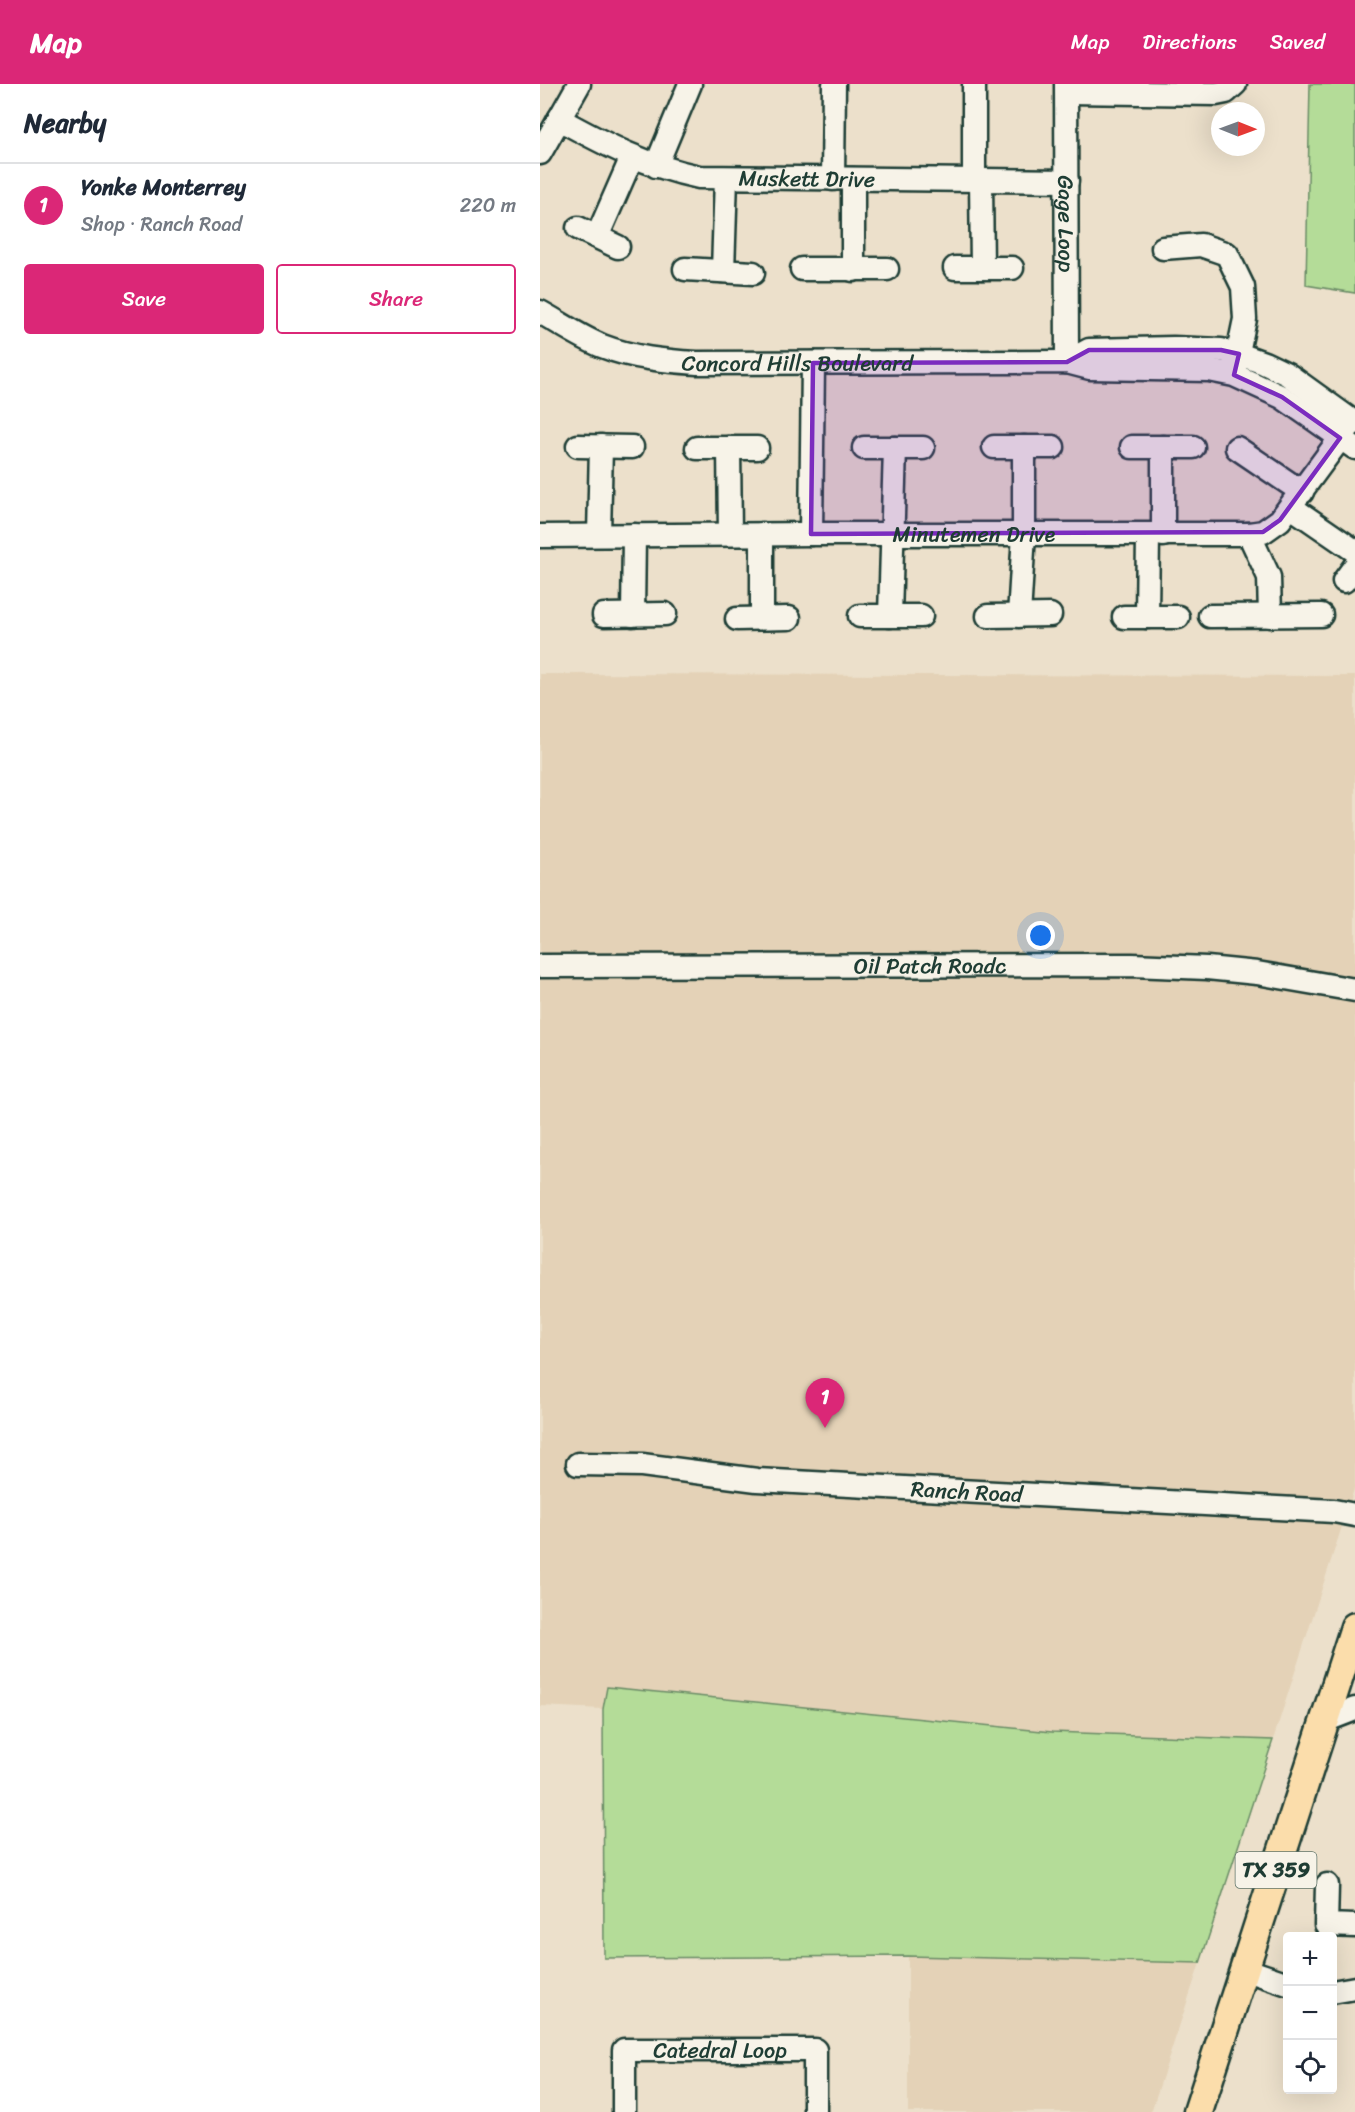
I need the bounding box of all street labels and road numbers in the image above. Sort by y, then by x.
street label: Muskett Drive [738,158,875,198]
street label: Gage Loop [1047,176,1086,273]
street label: Concord Hills Boulevard [680,343,914,383]
street label: Minutemen Drive [893,515,1056,554]
street label: Oil Patch Roadc [854,946,1006,985]
street label: Ranch Road [910,1469,1025,1514]
road number: TX 359 [1236,1852,1317,1888]
street label: Catedral Loop [653,2031,787,2070]

